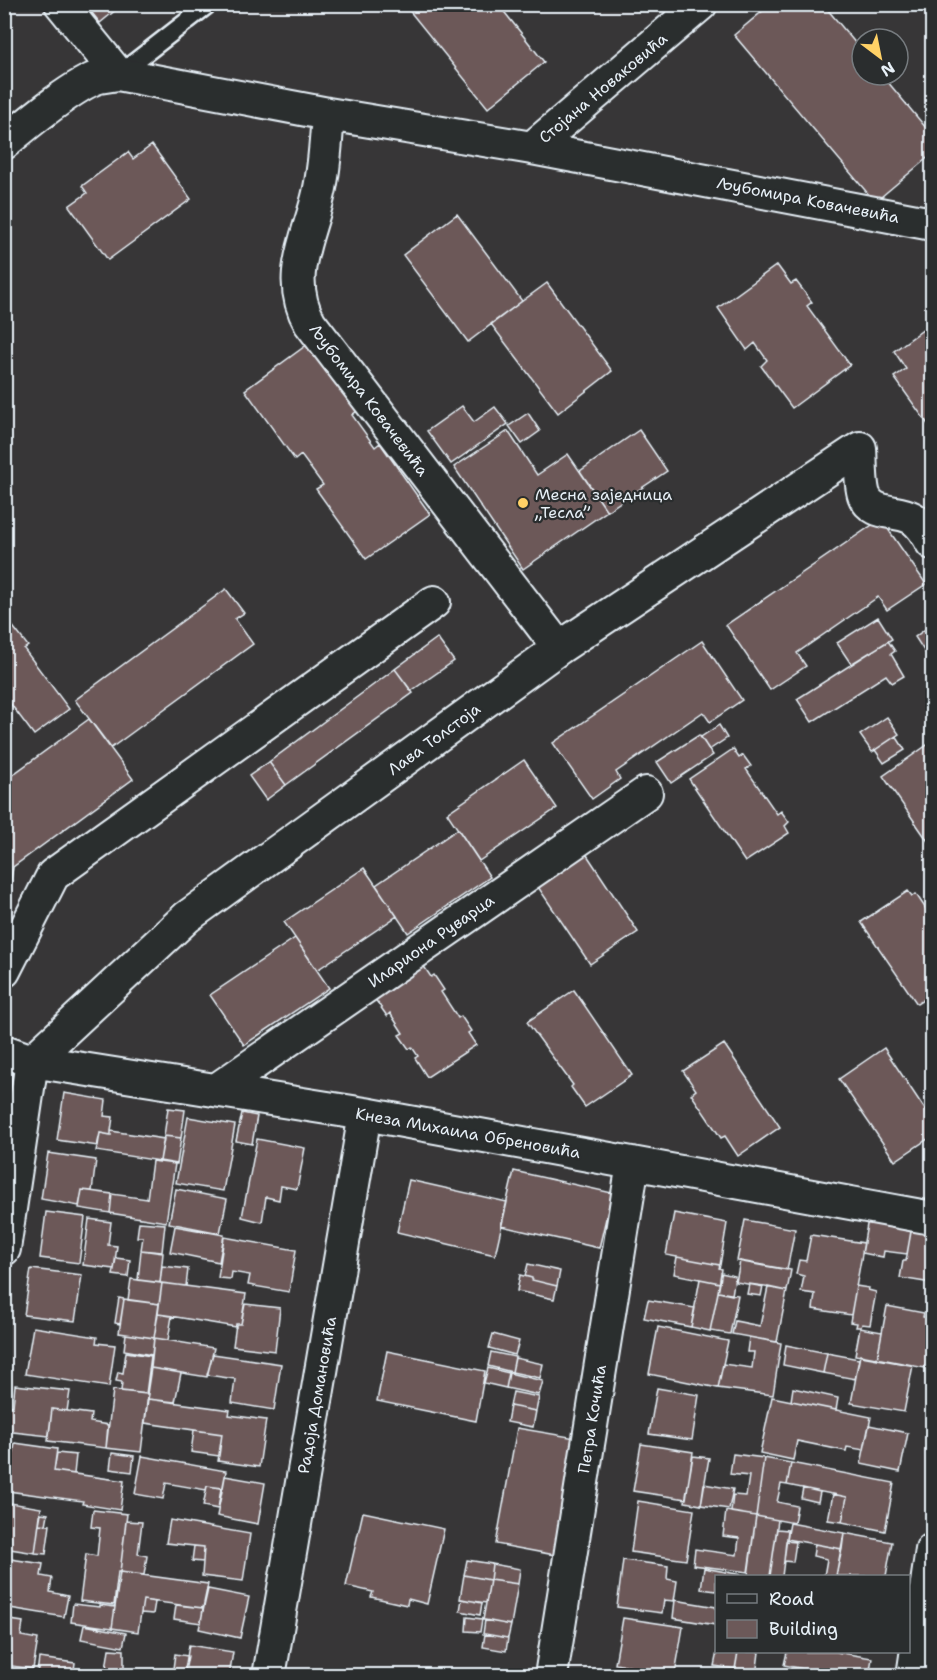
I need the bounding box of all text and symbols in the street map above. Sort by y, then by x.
north arrow [850,27,910,87]
street label: Стојана Новаковића [534,28,672,148]
text: N [877,57,899,82]
street label: Љубомира Ковачевића [715,172,901,228]
street label: Љубомира Ковачевића [305,320,433,480]
place label: Месна заједница „Тесла” [534,484,672,523]
marker: Месна заједница „Тесла” [516,496,530,510]
street label: Лава Толстоја [383,698,485,780]
street label: Илариона Руварца [364,890,498,992]
street label: Кнеза Михаила Обреновића [354,1103,582,1163]
street label: Радоја Домановића [293,1315,341,1475]
street label: Петра Кочића [573,1363,611,1475]
legend [715,1575,910,1653]
text: Road [769,1587,814,1611]
text: Building [769,1617,838,1641]

